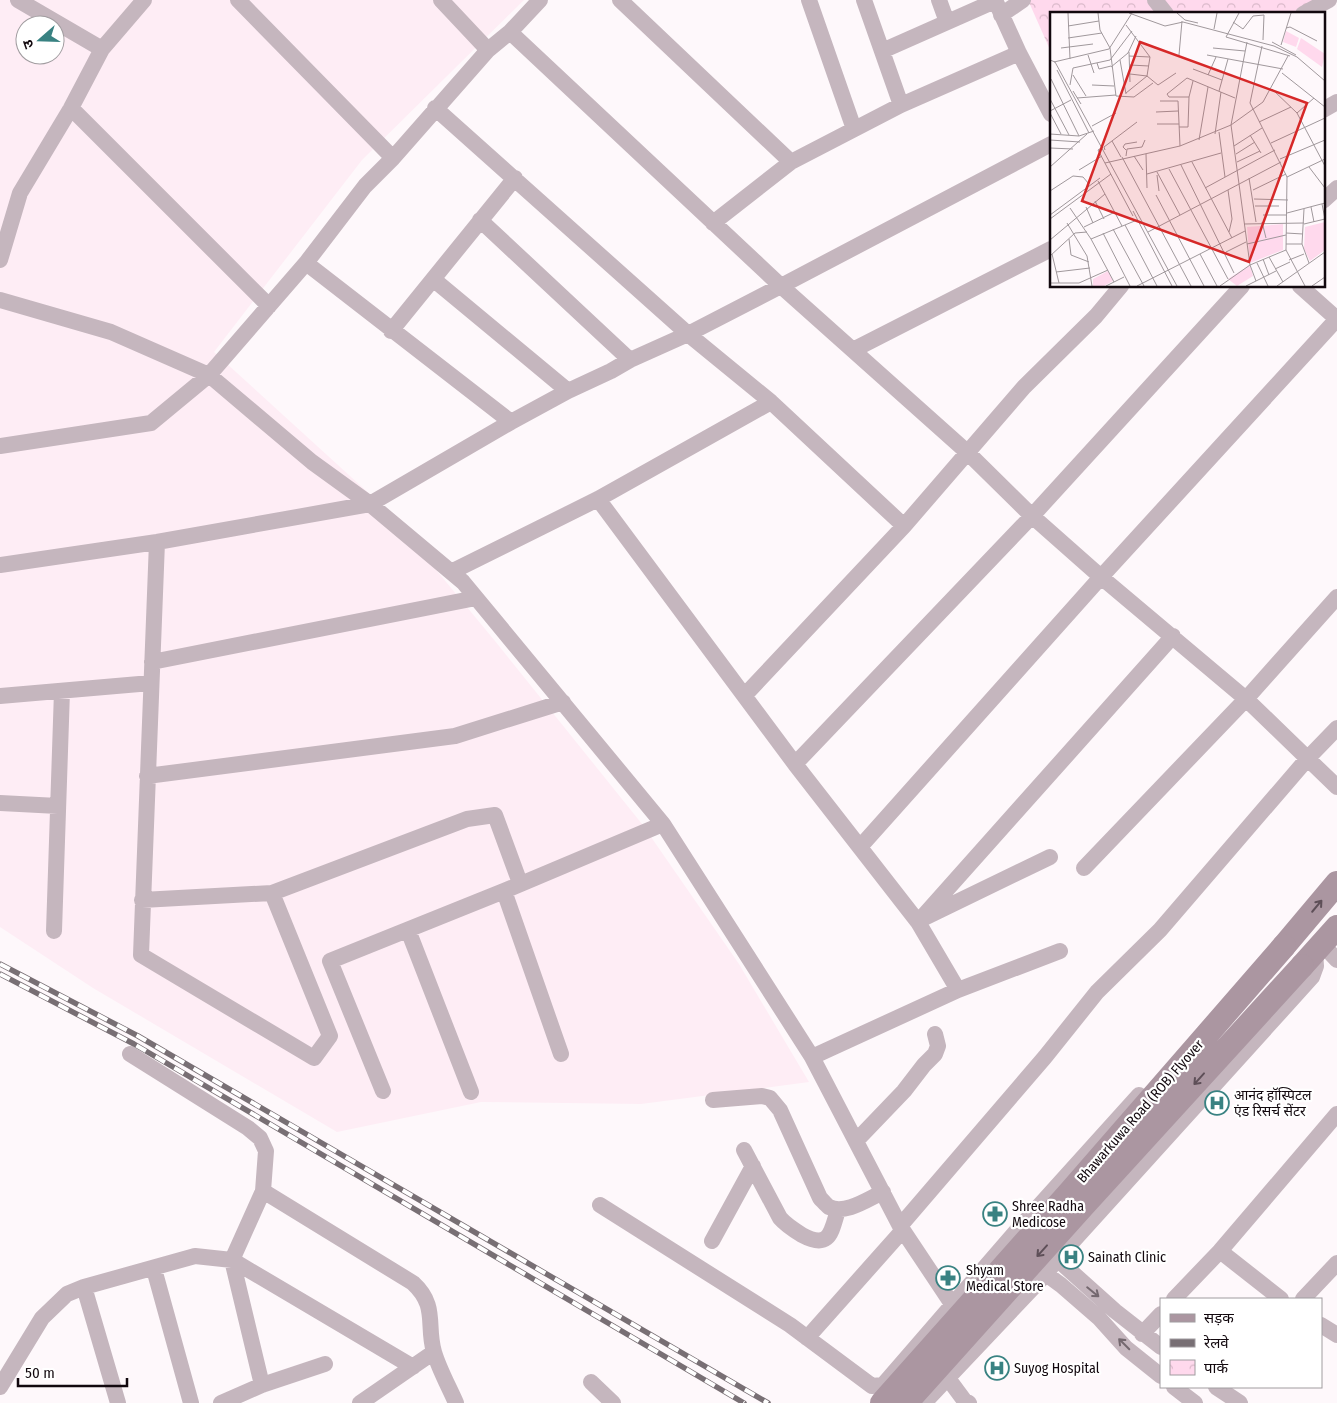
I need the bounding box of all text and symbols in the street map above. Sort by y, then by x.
inset map [1050,12,1324,288]
north arrow [15,15,65,65]
text: उ [19,37,38,51]
one-way arrow [1311,899,1322,912]
street label: Bhawarkuwa Road (ROB) Flyover [1074,1036,1207,1186]
one-way arrow [1193,1073,1204,1086]
place label: आनंद हॉस्पिटल एंड रिसर्च सेंटर [1234,1087,1312,1120]
hospital icon: आनंद हॉस्पिटल एंड रिसर्च सेंटर [1204,1090,1230,1116]
place label: Shree Radha Medicose [1012,1198,1084,1231]
pharmacy icon: Shree Radha Medicose [982,1201,1008,1227]
hospital icon: Sainath Clinic [1058,1244,1084,1270]
one-way arrow [1036,1245,1048,1258]
place label: Sainath Clinic [1088,1249,1166,1266]
place label: Shyam Medical Store [966,1262,1044,1295]
pharmacy icon: Shyam Medical Store [935,1265,961,1291]
one-way arrow [1087,1286,1100,1297]
legend [1160,1298,1322,1388]
text: सड़क [1204,1309,1234,1327]
text: रेलवे [1203,1334,1229,1352]
one-way arrow [1118,1339,1130,1351]
hospital icon: Suyog Hospital [984,1355,1010,1381]
scale bar [18,1356,126,1388]
text: पार्क [1204,1359,1228,1377]
place label: Suyog Hospital [1014,1360,1100,1377]
text: 50 m [25,1364,55,1382]

